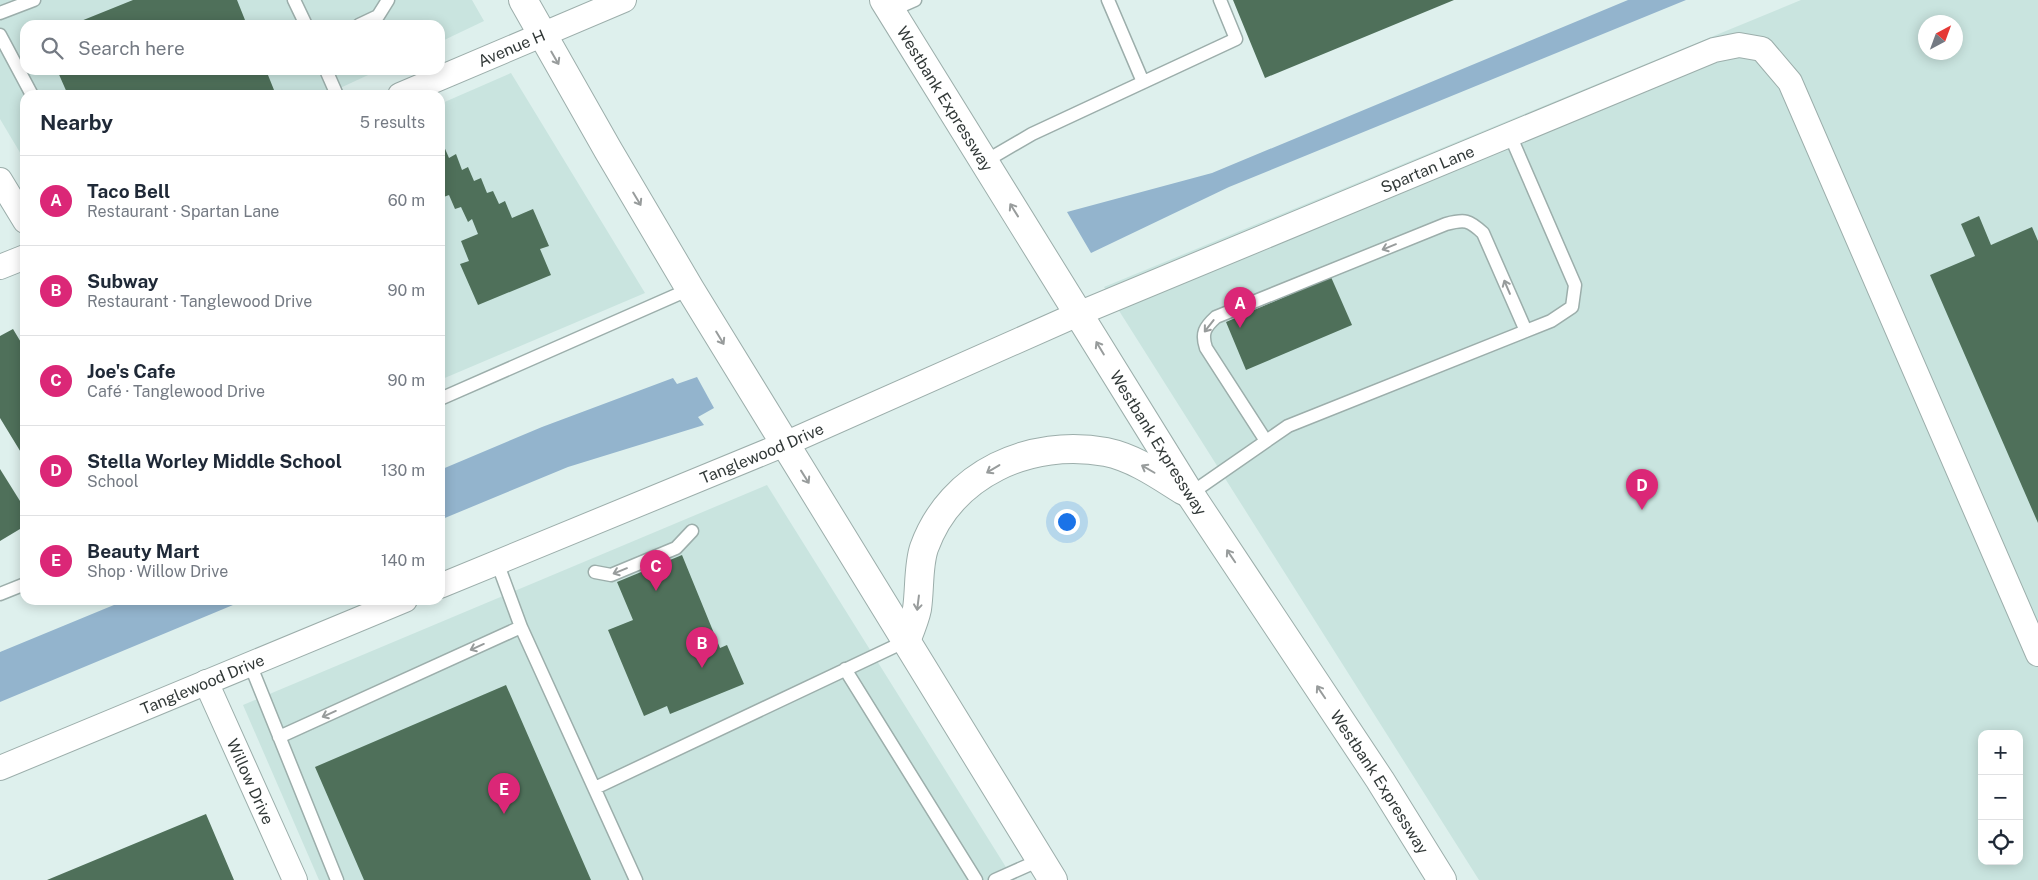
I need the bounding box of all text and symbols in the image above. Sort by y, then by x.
north arrow [1918,15,1963,60]
search box [20,20,445,75]
street label: Westbank Expressway [893,23,997,175]
street label: Avenue H [475,25,548,70]
icon: search [38,34,66,62]
text: Search here [78,37,185,59]
one-way arrow [551,51,561,65]
text: Nearby [40,110,113,135]
text: 5 results [360,113,425,132]
street label: Spartan Lane [1378,141,1477,197]
text: Taco Bell [87,180,170,202]
text: A [50,191,62,210]
text: 60 m [388,191,425,210]
one-way arrow [632,191,642,205]
text: Restaurant · Spartan Lane [87,202,279,221]
one-way arrow [1009,204,1019,218]
one-way arrow [1381,244,1396,253]
text: Subway [87,270,159,292]
one-way arrow [1502,279,1511,294]
text: B [51,281,61,300]
text: 90 m [388,281,425,300]
pin: A [1224,287,1256,328]
text: Restaurant · Tanglewood Drive [87,292,312,311]
one-way arrow [1204,319,1215,332]
one-way arrow [716,331,726,345]
one-way arrow [1094,342,1104,356]
text: Joe's Cafe [87,360,176,382]
street label: Westbank Expressway [1106,367,1211,519]
text: C [50,371,62,390]
text: 90 m [388,371,425,390]
text: Café · Tanglewood Drive [87,382,265,401]
street label: Tanglewood Drive [697,419,826,488]
text: Stella Worley Middle School [87,450,342,472]
text: D [50,461,62,480]
text: 130 m [381,461,425,480]
one-way arrow [1142,463,1156,473]
one-way arrow [986,464,1000,474]
one-way arrow [801,469,811,483]
pin: D [1626,469,1658,510]
text: School [87,472,138,491]
your location [1054,509,1080,535]
text: Beauty Mart [87,540,200,562]
one-way arrow [1226,549,1236,563]
pin: C [640,550,672,591]
text: E [51,551,61,570]
text: 140 m [381,551,425,570]
text: Shop · Willow Drive [87,562,228,581]
one-way arrow [613,567,628,576]
one-way arrow [913,595,923,611]
pin: B [686,627,718,668]
one-way arrow [470,642,485,652]
street label: Tanglewood Drive [138,650,267,718]
one-way arrow [1316,685,1326,699]
street label: Westbank Expressway [1327,706,1433,858]
one-way arrow [322,710,337,720]
map controls [1978,730,2023,865]
button: + [1978,730,2023,775]
street label: Willow Drive [223,736,278,827]
pin: E [488,773,520,814]
button: − [1978,775,2023,820]
button: locate [1978,820,2023,865]

